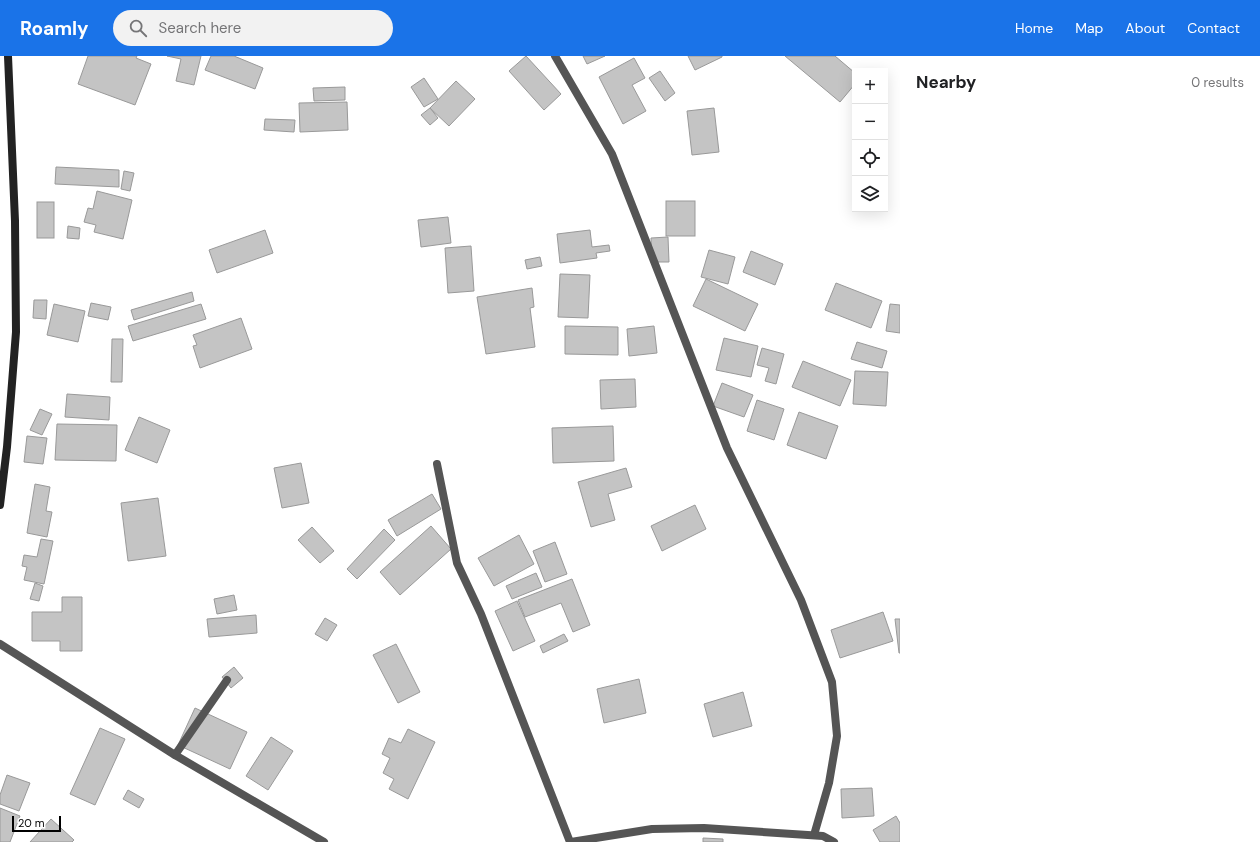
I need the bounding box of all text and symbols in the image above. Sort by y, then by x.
search box [113,10,393,46]
text: Roamly [20,16,89,41]
icon: search [127,17,149,39]
text: Search here [159,18,241,38]
text: Home [1015,19,1053,37]
text: Map [1075,19,1103,37]
text: About [1125,19,1165,37]
text: Contact [1187,19,1240,37]
map controls [852,68,888,212]
button: + [852,68,888,104]
text: Nearby [916,71,976,93]
text: 0 results [1191,74,1244,91]
button: − [852,104,888,140]
button: locate [852,140,888,176]
button: layers [852,176,888,212]
scale bar [12,814,61,833]
text: 20 m [18,816,44,830]

